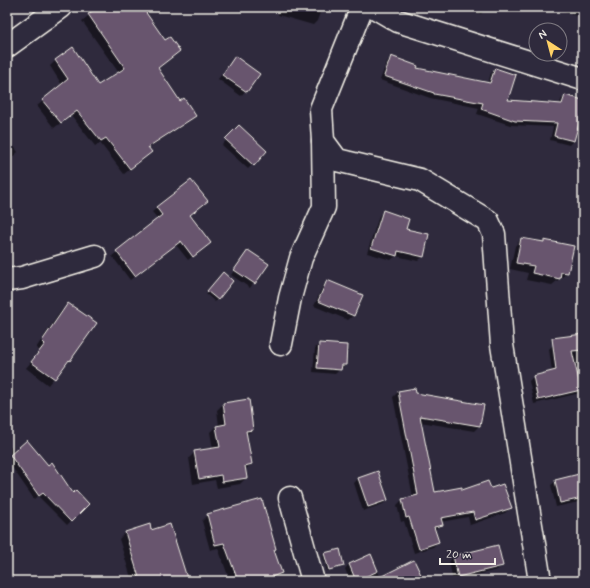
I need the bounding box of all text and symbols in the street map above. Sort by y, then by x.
north arrow [528,22,568,62]
text: N [536,27,550,43]
scale bar [440,540,495,566]
text: 20 m [446,547,472,563]

